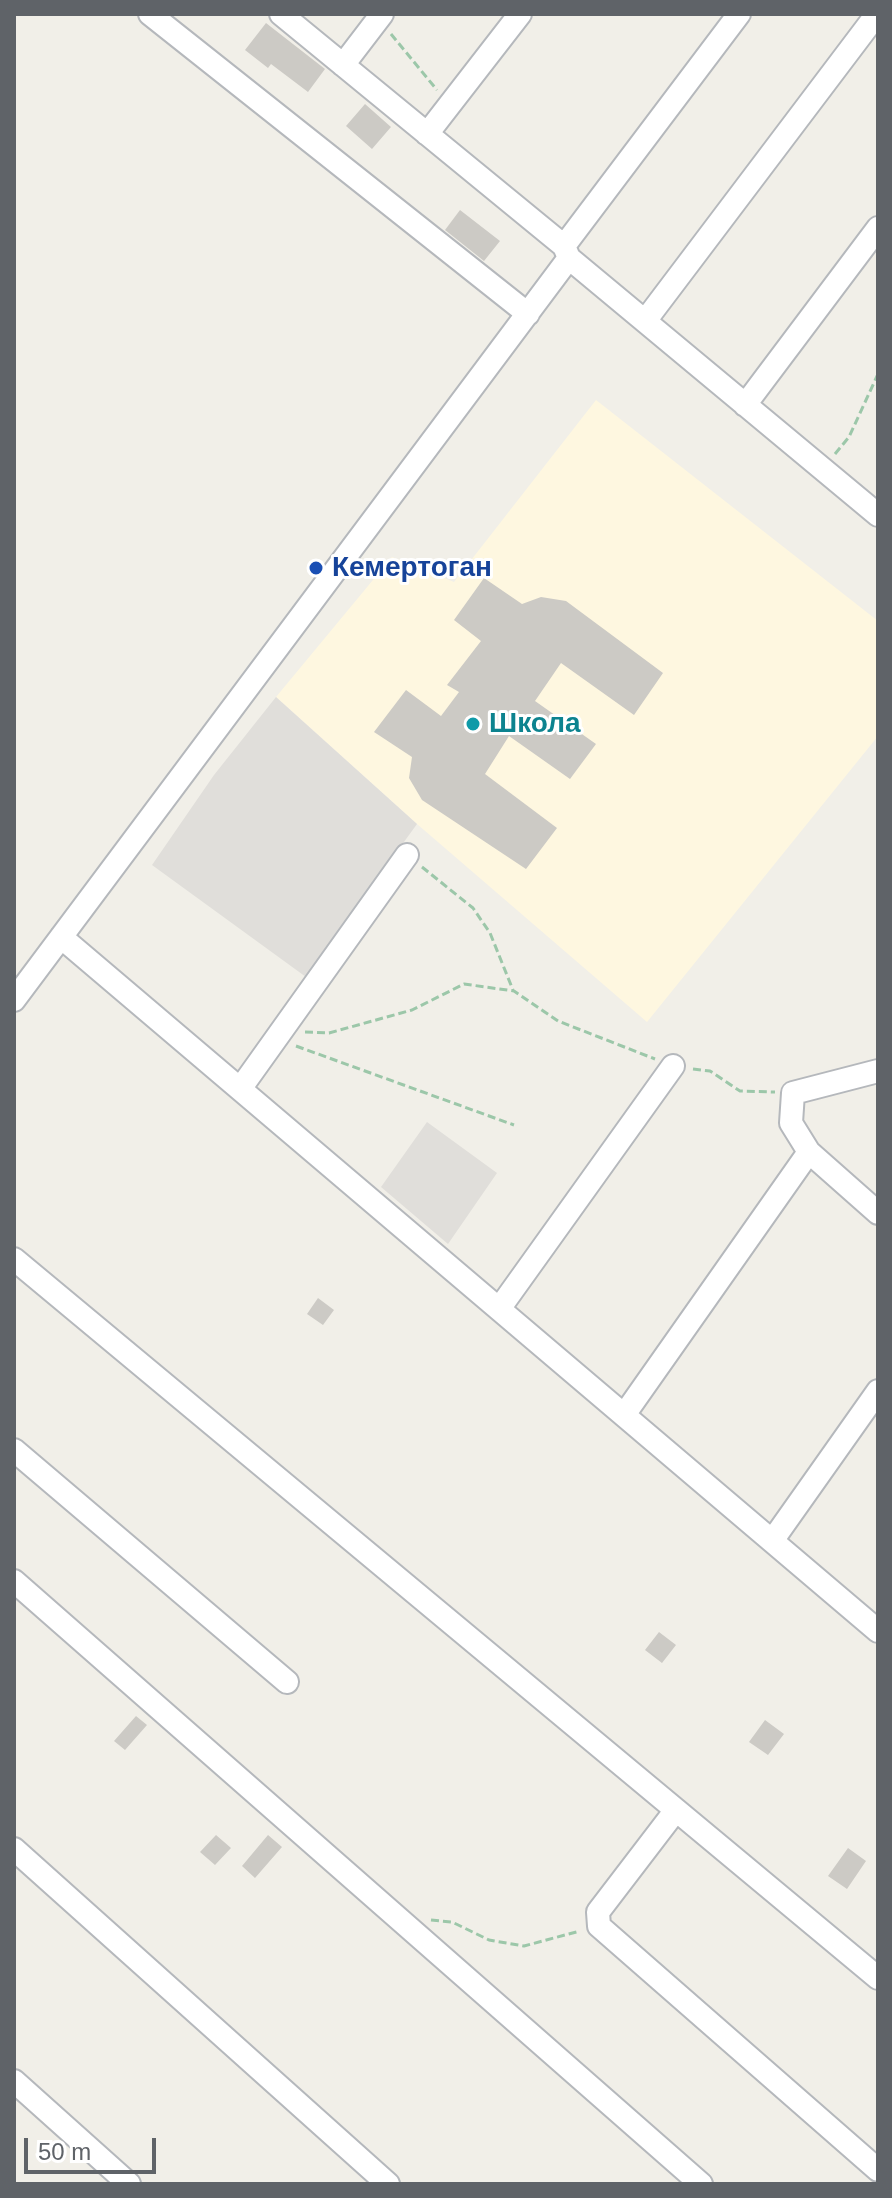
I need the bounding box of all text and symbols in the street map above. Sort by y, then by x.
place label: Кемертоган [332,551,492,585]
marker: Кемертоган [307,559,325,577]
place label: Школа [489,707,581,741]
marker: Школа [464,715,482,733]
scale bar [28,2122,160,2172]
text: 50 m [38,2138,91,2165]

